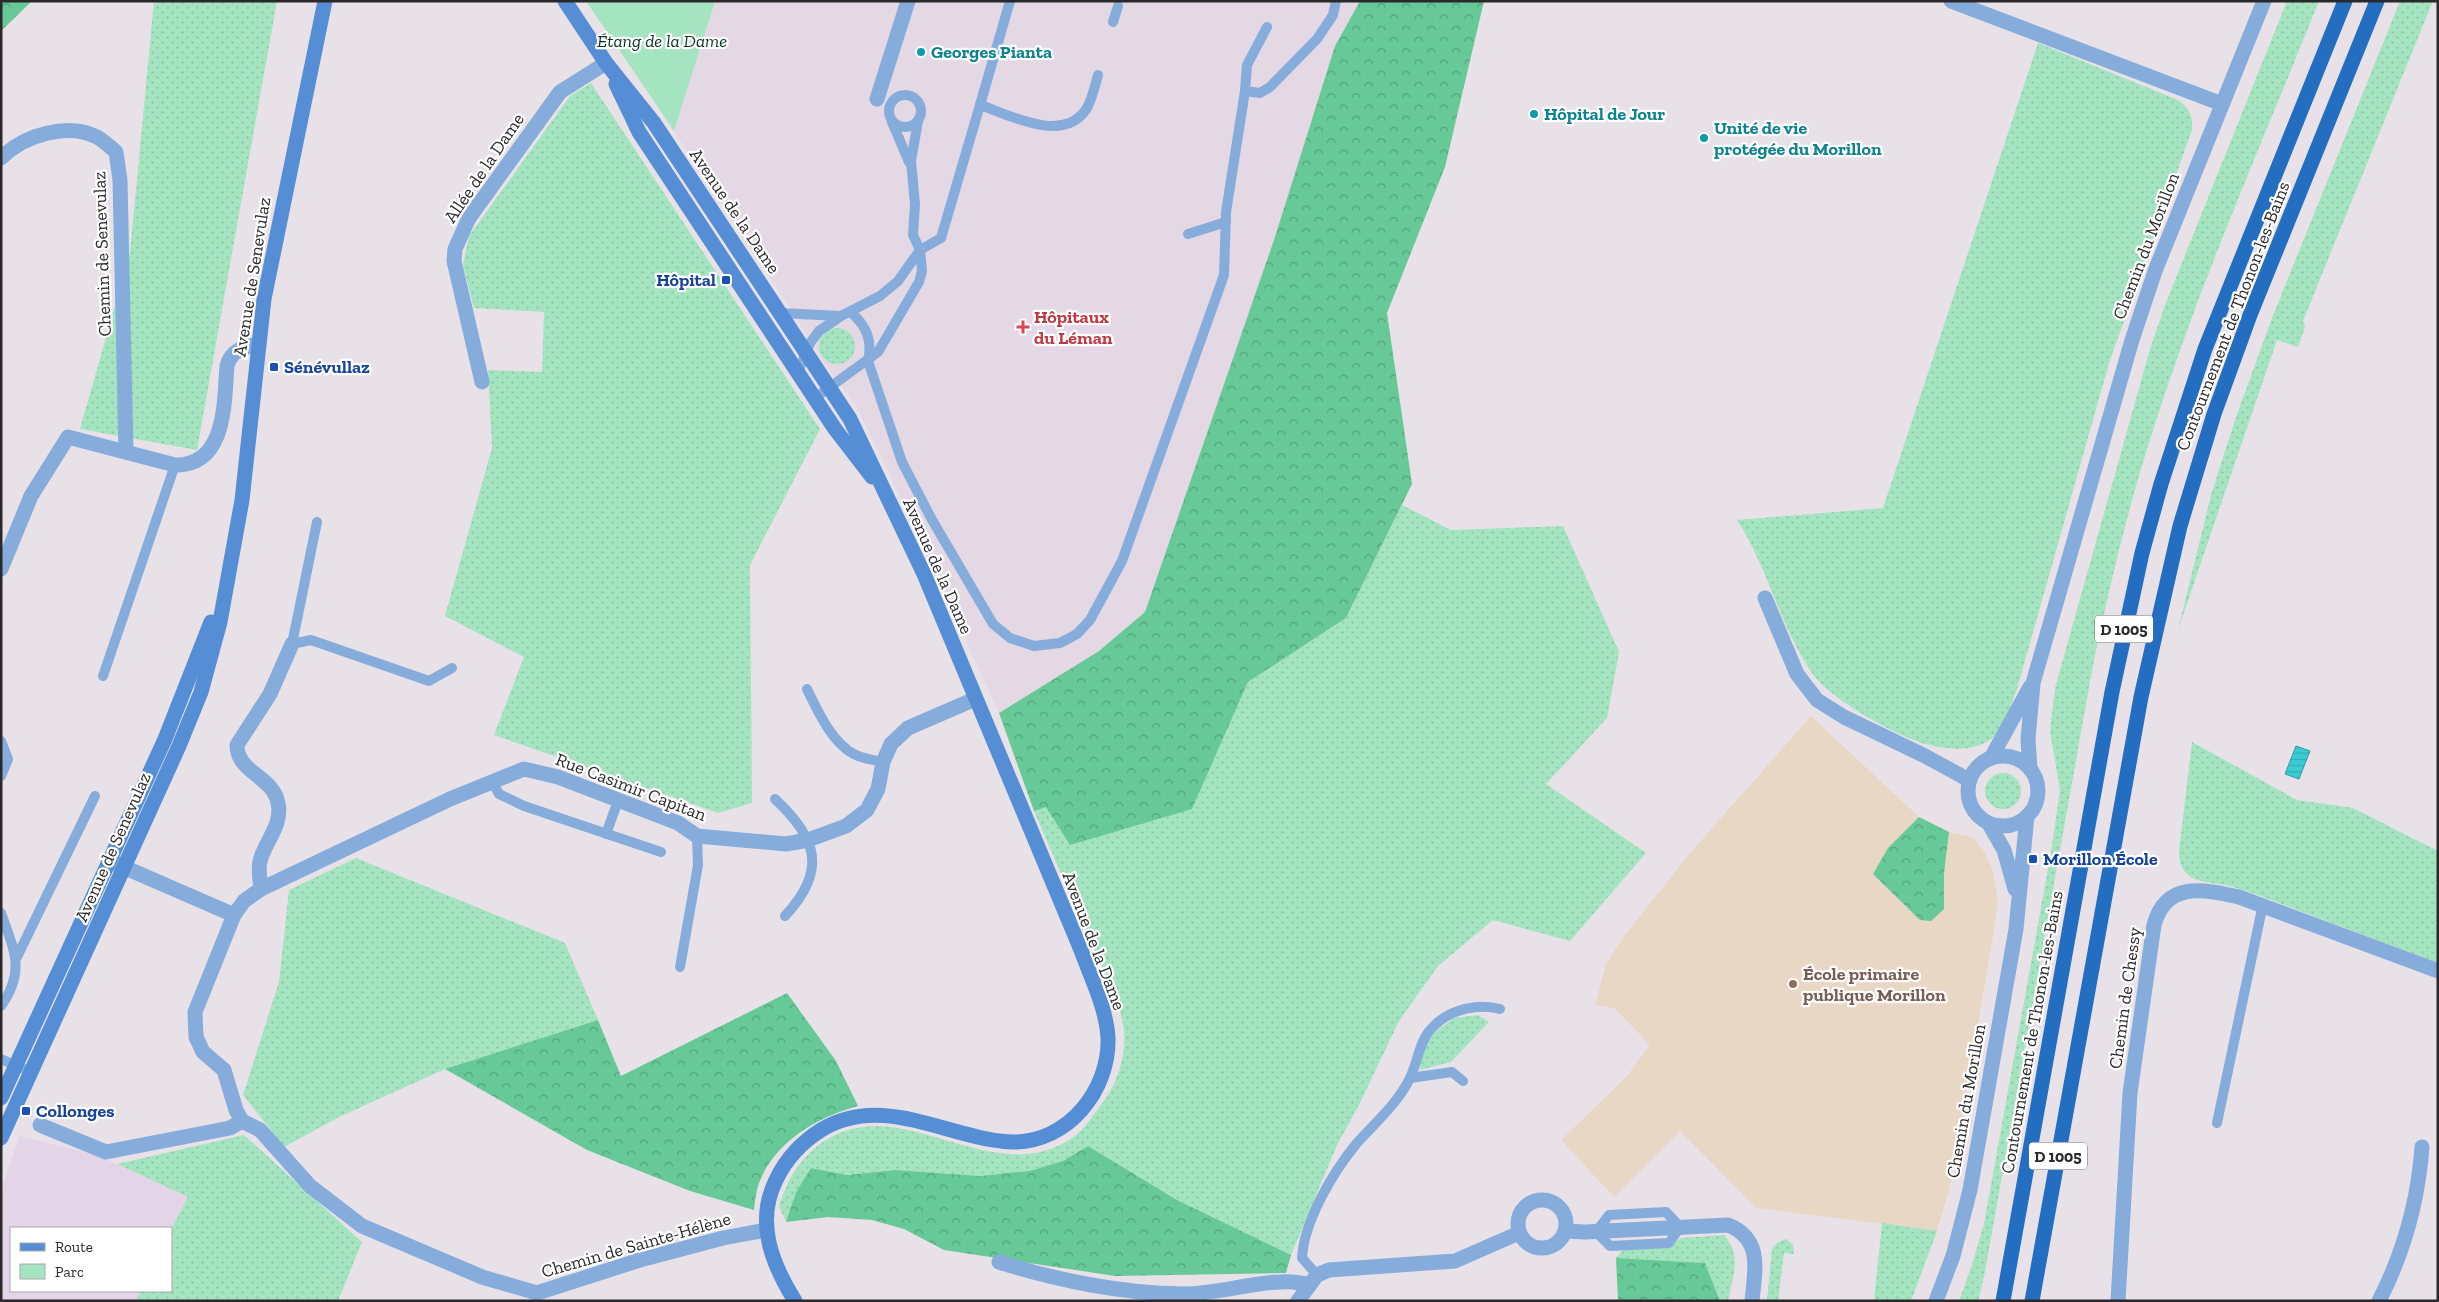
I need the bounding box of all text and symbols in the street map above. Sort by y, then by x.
park label: Étang de la Dame [597,30,727,52]
place label: Georges Pianta [931,41,1052,63]
marker: Georges Pianta [915,46,927,58]
place label: Hôpital de Jour [1544,103,1665,125]
marker: Hôpital de Jour [1528,108,1540,120]
street label: Allée de la Dame [439,109,529,227]
place label: Unité de vie protégée du Morillon [1714,117,1882,160]
marker: Unité de vie protégée du Morillon [1698,132,1710,144]
street label: Avenue de la Dame [685,144,785,278]
street label: Chemin du Morillon [2108,169,2184,323]
street label: Chemin de Senevulaz [88,171,116,337]
street label: Contournement de Thonon-les-Bains [2171,178,2295,454]
street label: Avenue de Senevulaz [229,196,275,358]
place label: Hôpital [656,269,716,291]
marker: Hôpital [720,274,732,286]
place label: Hôpitaux du Léman [1034,306,1113,349]
marker: Hôpitaux du Léman [1016,320,1030,334]
place label: Sénévullaz [284,356,370,378]
marker: Sénévullaz [268,361,280,373]
street label: Avenue de la Dame [898,495,978,637]
road number: D 1005 [2095,616,2153,642]
street label: Rue Casimir Capitan [552,748,710,826]
street label: Avenue de Senevulaz [70,769,156,925]
place label: Morillon École [2043,848,2158,870]
marker: Morillon École [2027,853,2039,865]
street label: Avenue de la Dame [1057,869,1131,1013]
street label: Contournement de Thonon-les-Bains [1996,889,2068,1175]
street label: Chemin de Chessy [2104,925,2146,1070]
place label: École primaire publique Morillon [1803,963,1946,1006]
marker: École primaire publique Morillon [1787,978,1799,990]
street label: Chemin du Morillon [1942,1022,1990,1180]
place label: Collonges [36,1100,115,1122]
marker: Collonges [20,1105,32,1117]
road number: D 1005 [2029,1142,2087,1170]
street label: Chemin de Sainte-Hélène [539,1207,733,1283]
legend [10,1227,172,1292]
text: Route [55,1238,93,1256]
text: Parc [55,1263,84,1281]

